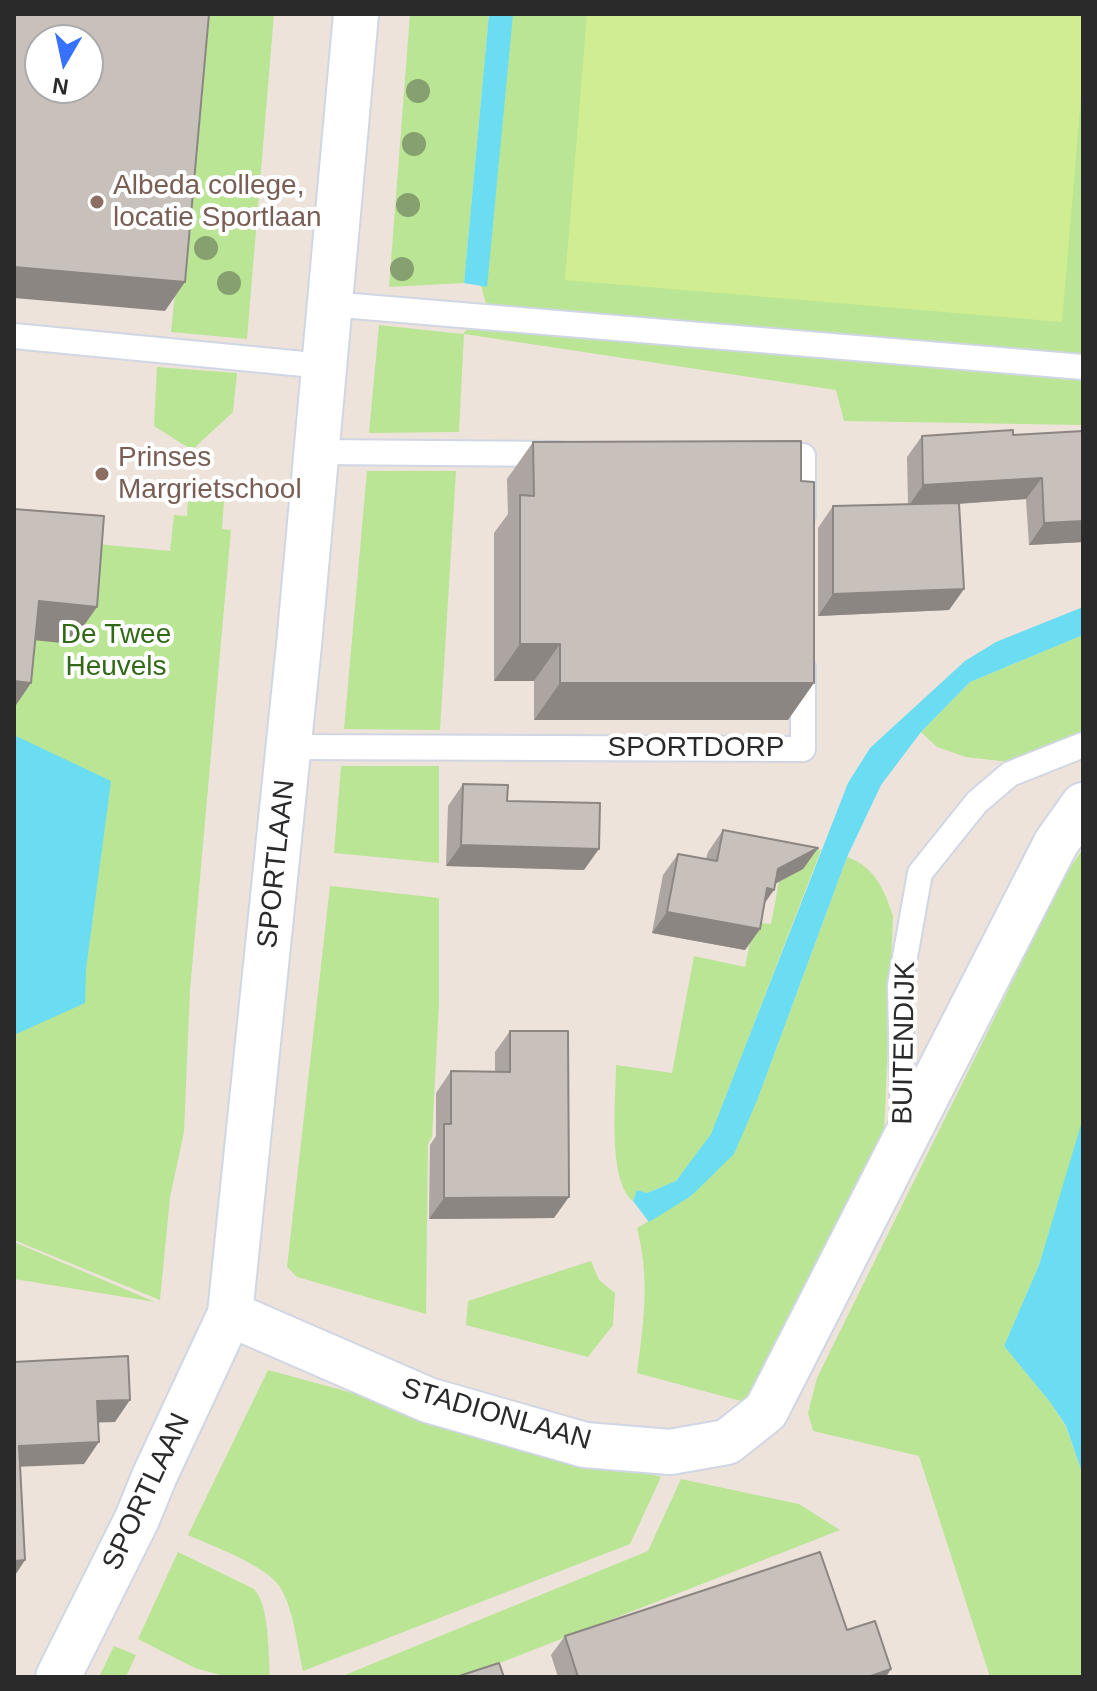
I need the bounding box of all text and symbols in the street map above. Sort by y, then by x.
north arrow [24,24,104,104]
text: N [51,73,70,100]
place label: Albeda college, locatie Sportlaan [113,169,322,235]
marker: Albeda college, locatie Sportlaan [88,193,106,211]
place label: Prinses Margrietschool [118,441,302,507]
marker: Prinses Margrietschool [93,465,111,483]
park label: De Twee Heuvels [61,618,171,684]
street label: SPORTDORP [608,731,784,765]
street label: SPORTLAAN [251,778,303,950]
street label: BUITENDIJK [887,961,923,1125]
street label: STADIONLAAN [397,1372,595,1458]
street label: SPORTLAAN [96,1408,198,1576]

